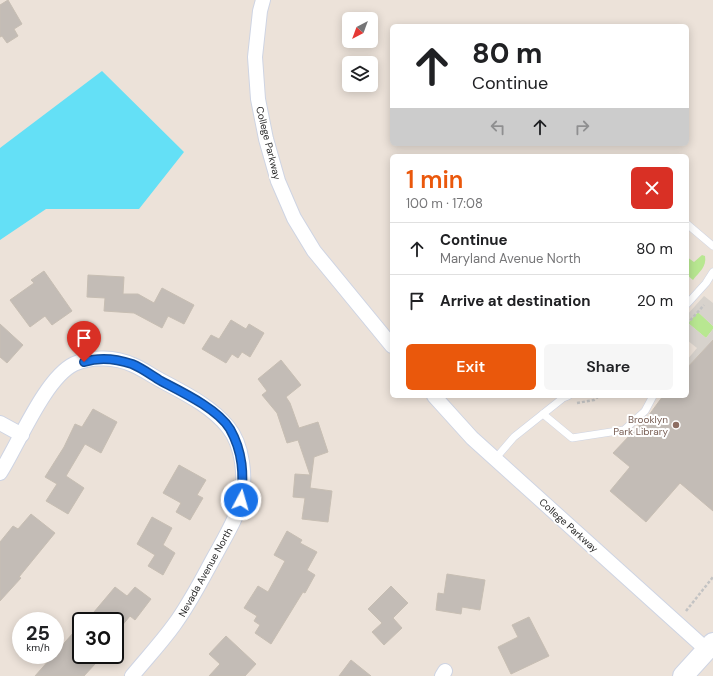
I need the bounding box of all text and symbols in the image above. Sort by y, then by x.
north arrow [342,12,378,48]
map controls [342,12,378,92]
text: 80 m [472,35,542,72]
icon: ahead [406,40,458,92]
button: layers [342,56,378,92]
text: Continue [472,71,548,95]
street label: College Parkway [253,105,284,181]
icon: left [487,116,509,138]
icon: ahead [529,116,551,138]
icon: right [571,116,593,138]
text: 1 min [406,164,463,195]
button: close [631,167,673,209]
text: 100 m · 17:08 [406,195,483,212]
text: Continue [440,230,508,250]
icon: ahead [406,238,428,260]
text: 80 m [636,239,673,259]
text: Maryland Avenue North [440,250,581,267]
icon: arrive [406,290,428,312]
text: Arrive at destination [440,291,591,311]
text: 20 m [637,291,673,311]
pin [67,321,101,362]
icon: arrive [73,327,95,349]
button: Exit [406,344,536,390]
button: Share [544,344,673,390]
place label: Brooklyn Park Library [613,413,668,438]
marker: Brooklyn Park Library [671,420,681,430]
position arrow [220,479,262,521]
street label: College Parkway [536,495,601,556]
street label: Nevada Avenue North [175,525,235,619]
speed limit sign: 30 [72,612,124,664]
text: 25 [26,620,50,646]
text: km/h [26,641,50,654]

